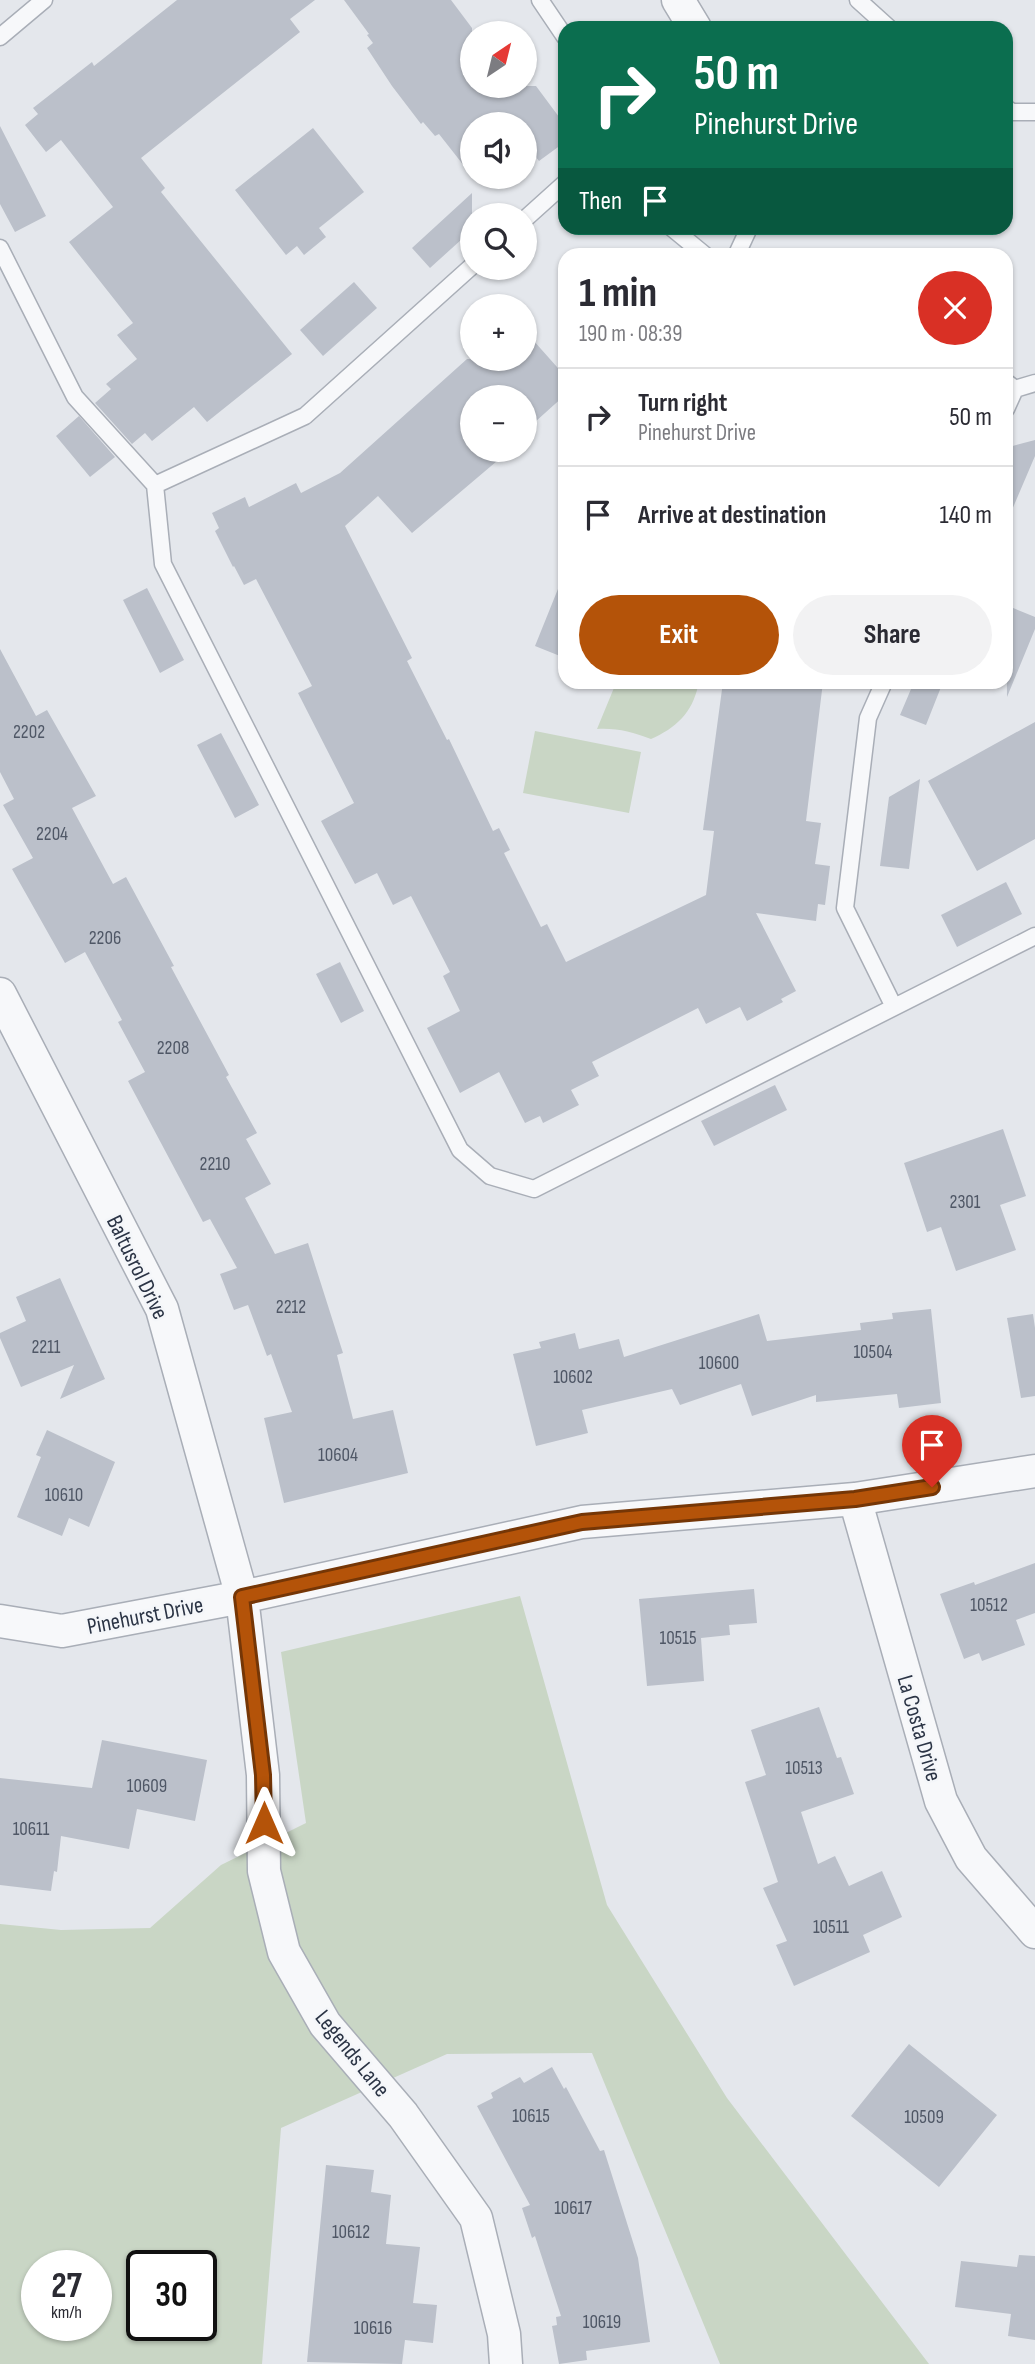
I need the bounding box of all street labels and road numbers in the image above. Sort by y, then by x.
street label: Baltusrol Drive [100,1211,174,1324]
street label: Pinehurst Drive [85,1591,206,1641]
street label: La Costa Drive [891,1672,948,1785]
street label: Legends Lane [309,2005,396,2103]

